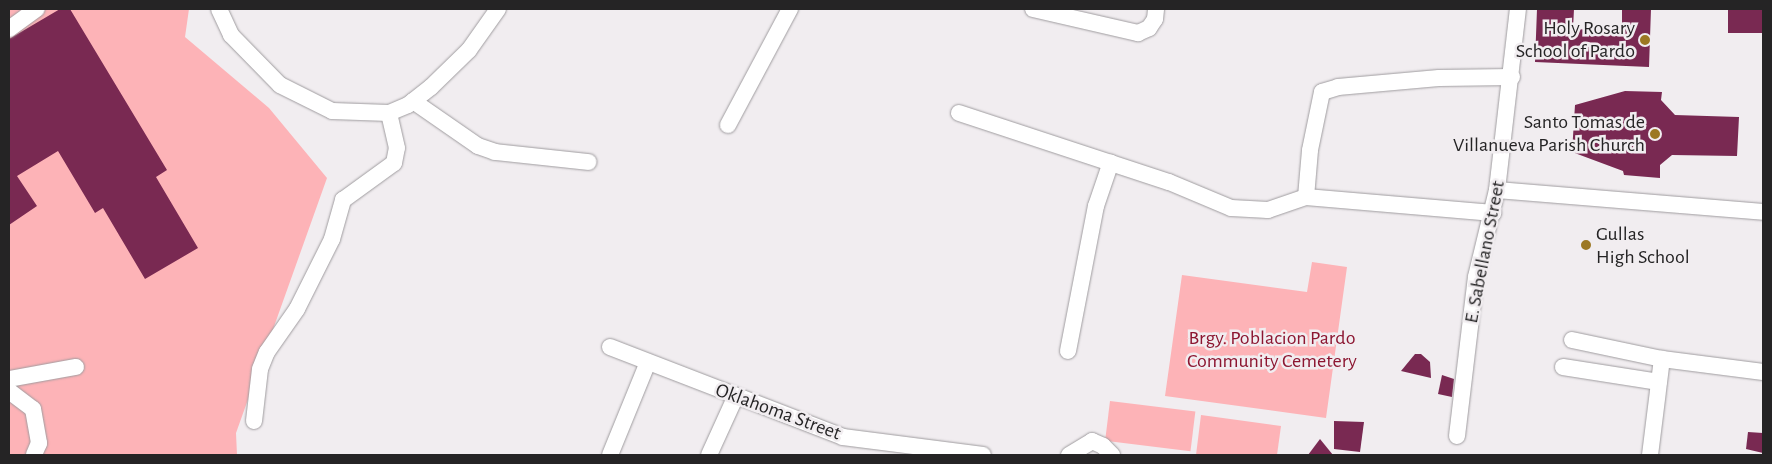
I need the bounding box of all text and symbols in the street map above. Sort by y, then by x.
place label: Holy Rosary School of Pardo [1516,16,1635,63]
marker: Holy Rosary School of Pardo [1639,34,1651,46]
place label: Santo Tomas de Villanueva Parish Church [1453,110,1645,157]
marker: Santo Tomas de Villanueva Parish Church [1649,128,1661,140]
street label: E. Sabellano Street [1459,179,1511,325]
place label: Gullas High School [1596,222,1690,269]
marker: Gullas High School [1580,239,1592,251]
park label: Brgy. Poblacion Pardo Community Cemetery [1187,326,1357,373]
street label: Oklahoma Street [712,378,844,446]

